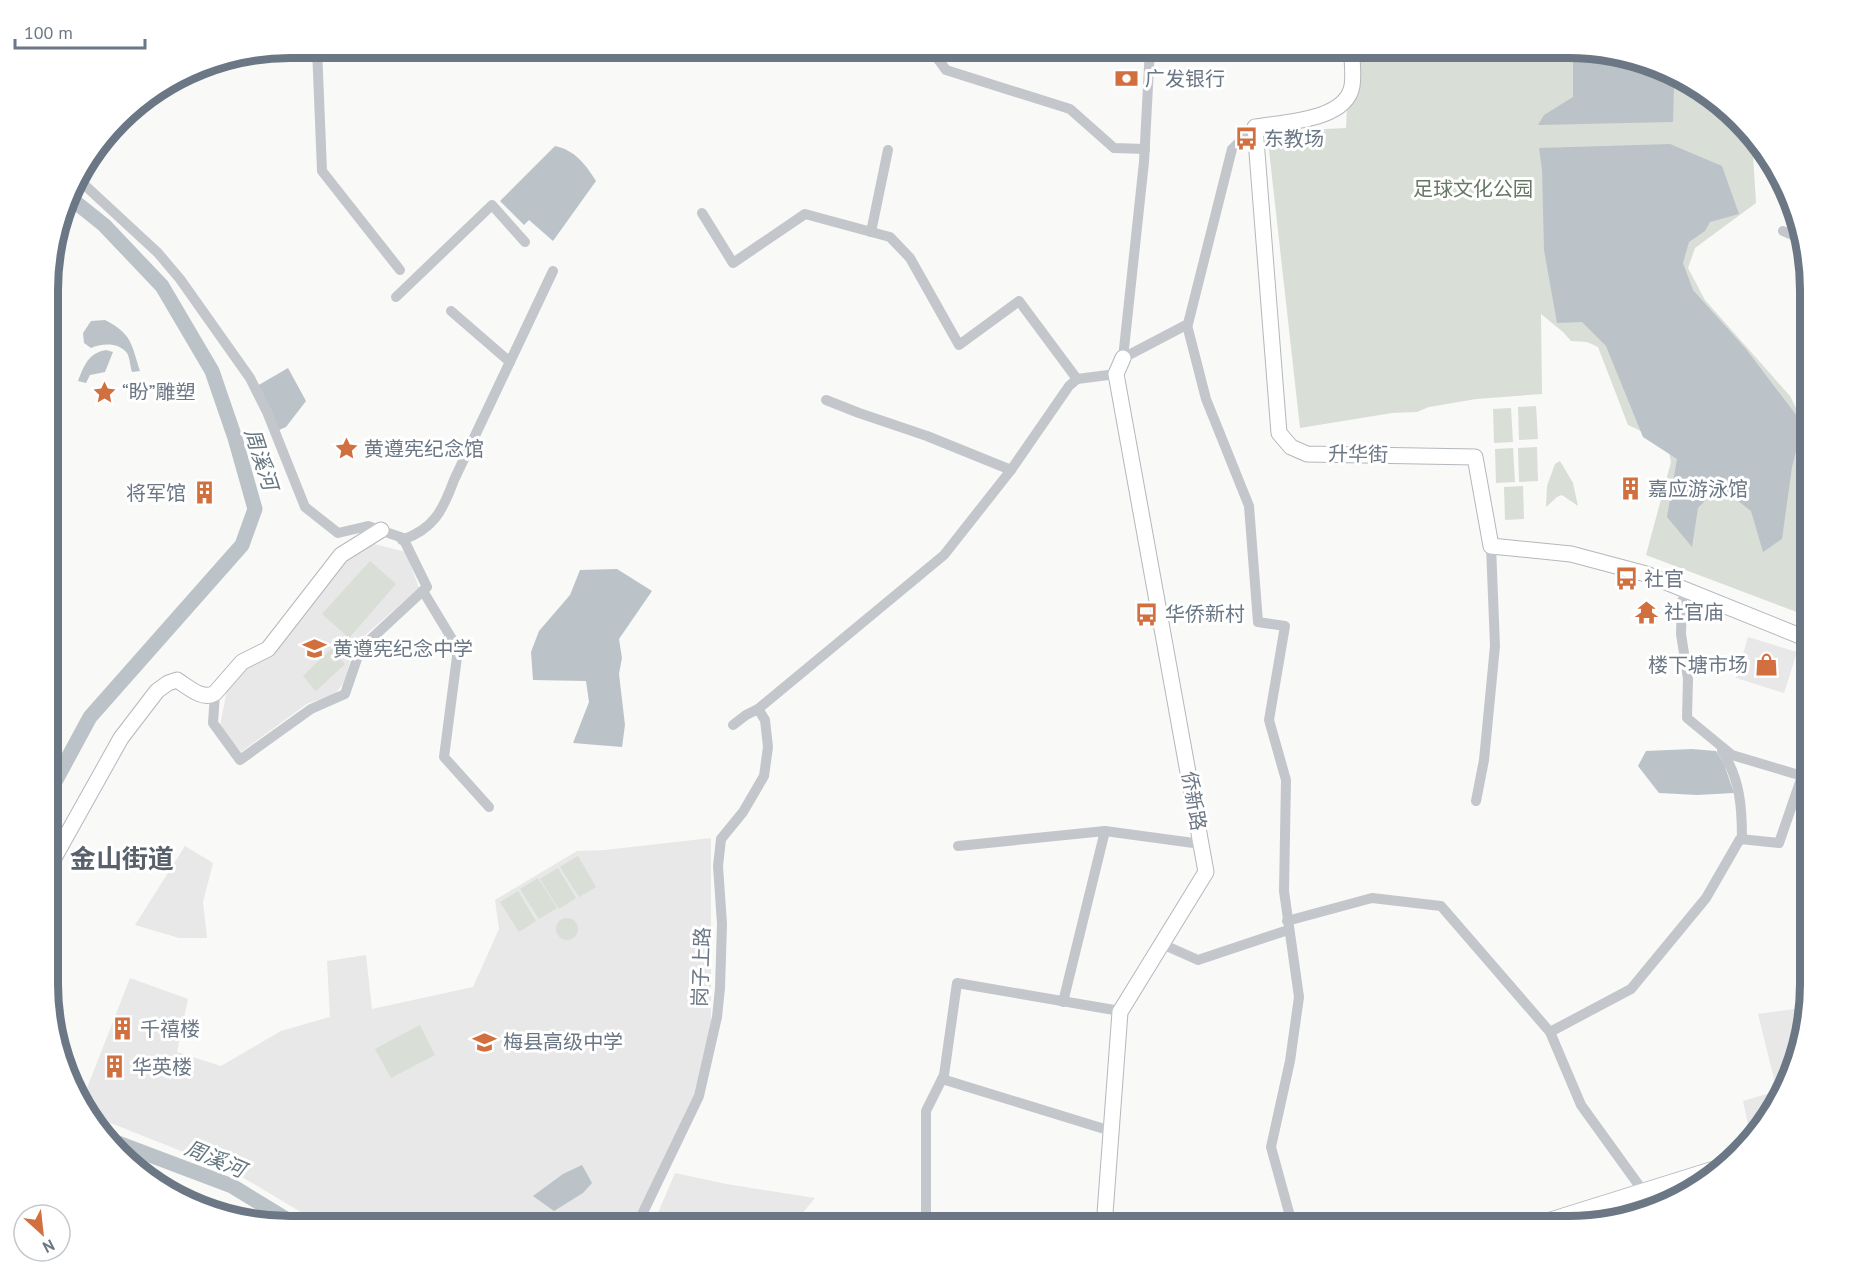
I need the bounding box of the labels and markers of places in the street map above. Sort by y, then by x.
bank icon: 广发银行 [1114,66,1140,92]
place label: 广发银行 [1145,66,1225,92]
bus stop icon: 东教场 [1233,126,1259,152]
place label: 东教场 [1264,126,1324,152]
place icon: “盼”雕塑 [91,379,117,405]
place label: “盼”雕塑 [122,379,196,405]
place icon: 黄遵宪纪念馆 [333,436,359,462]
place label: 黄遵宪纪念馆 [364,436,484,462]
building icon: 嘉应游泳馆 [1617,476,1643,502]
place label: 嘉应游泳馆 [1648,476,1748,502]
place label: 将军馆 [126,480,186,506]
building icon: 将军馆 [191,480,217,506]
bus stop icon: 社官 [1613,566,1639,592]
place label: 社官 [1644,566,1684,592]
temple icon: 社官庙 [1633,599,1659,625]
place label: 社官庙 [1664,599,1724,625]
bus stop icon: 华侨新村 [1134,601,1160,627]
place label: 华侨新村 [1165,601,1245,627]
school or university icon: 黄遵宪纪念中学 [302,636,328,662]
place label: 黄遵宪纪念中学 [333,636,473,662]
place label: 楼下塘市场 [1648,652,1748,678]
shop icon: 楼下塘市场 [1753,652,1779,678]
building icon: 千禧楼 [109,1016,135,1042]
place label: 千禧楼 [140,1016,200,1042]
school or university icon: 梅县高级中学 [472,1029,498,1055]
place label: 梅县高级中学 [503,1029,623,1055]
building icon: 华英楼 [101,1054,127,1080]
place label: 华英楼 [132,1054,192,1080]

